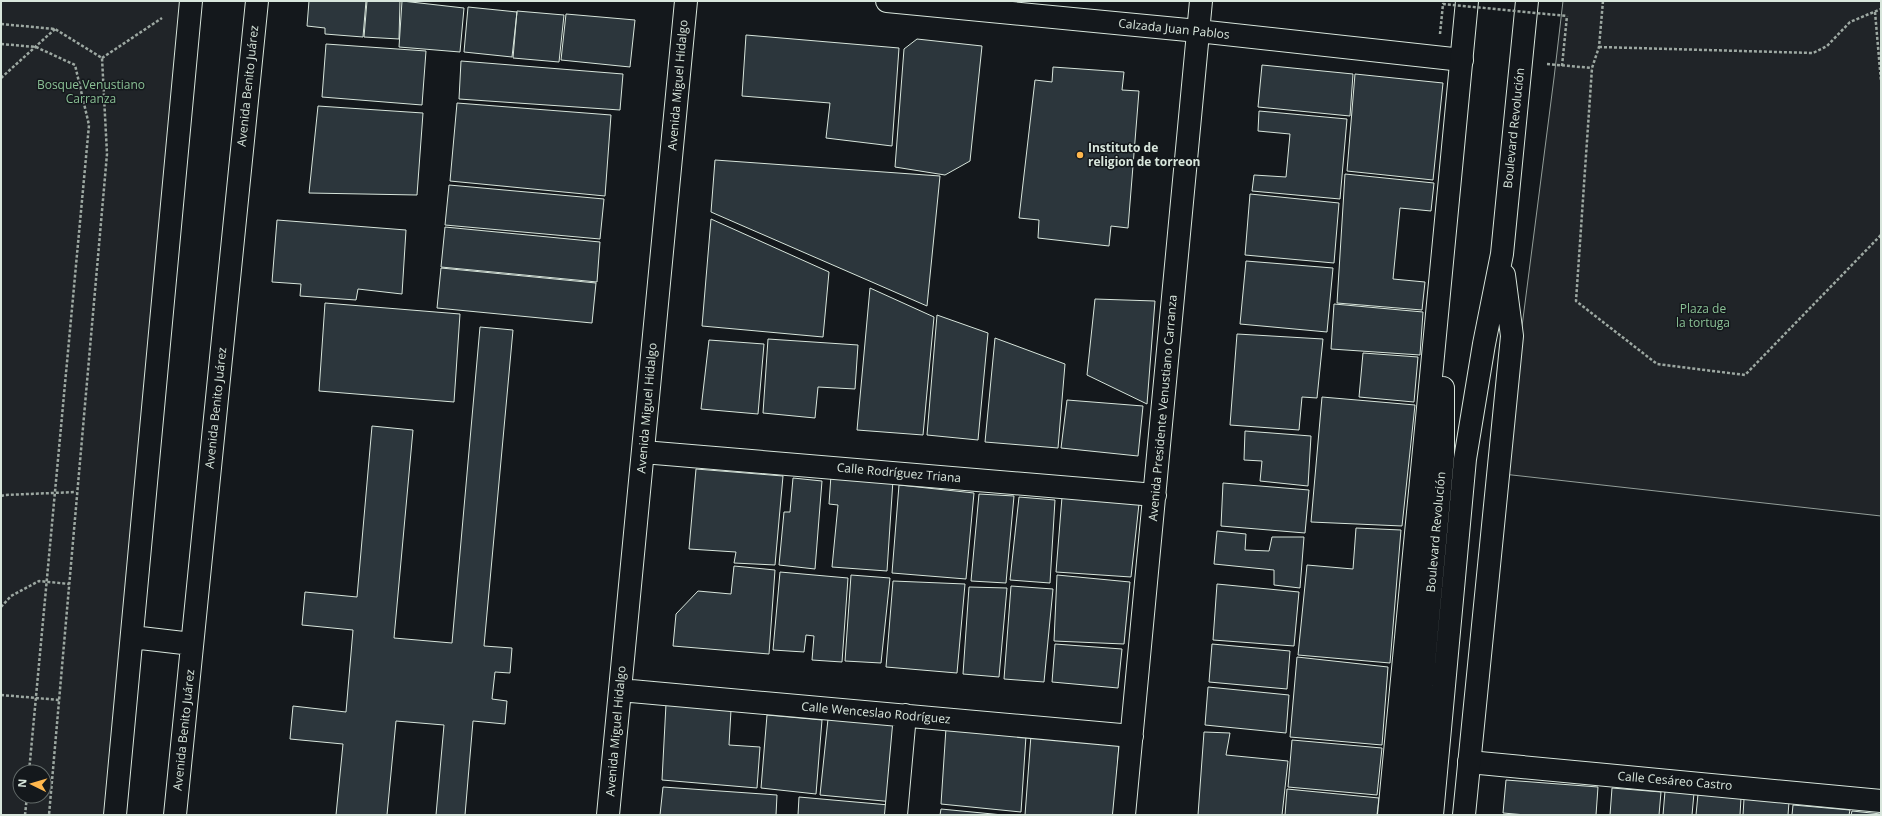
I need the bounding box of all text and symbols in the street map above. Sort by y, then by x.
street label: Calzada Juan Pablos [1118,14,1231,43]
street label: Avenida Miguel Hidalgo [663,19,692,151]
street label: Avenida Benito Juárez [233,24,262,147]
street label: Boulevard Revolución [1499,67,1528,189]
park label: Bosque Venustiano Carranza [37,76,145,107]
place label: Instituto de religion de torreon [1088,139,1200,170]
marker: Instituto de religion de torreon [1075,150,1085,160]
street label: Avenida Presidente Venustiano Carranza [1144,294,1181,522]
park label: Plaza de la tortuga [1676,300,1730,331]
street label: Avenida Miguel Hidalgo [632,342,661,474]
street label: Avenida Benito Juárez [201,346,230,469]
street label: Calle Rodríguez Triana [836,459,962,486]
street label: Boulevard Revolución [1422,471,1449,593]
street label: Avenida Miguel Hidalgo [601,665,630,797]
street label: Avenida Benito Juárez [169,668,198,791]
street label: Calle Wenceslao Rodríguez [801,698,952,728]
north arrow [12,764,52,804]
street label: Calle Cesáreo Castro [1617,767,1733,794]
text: N [14,778,29,788]

